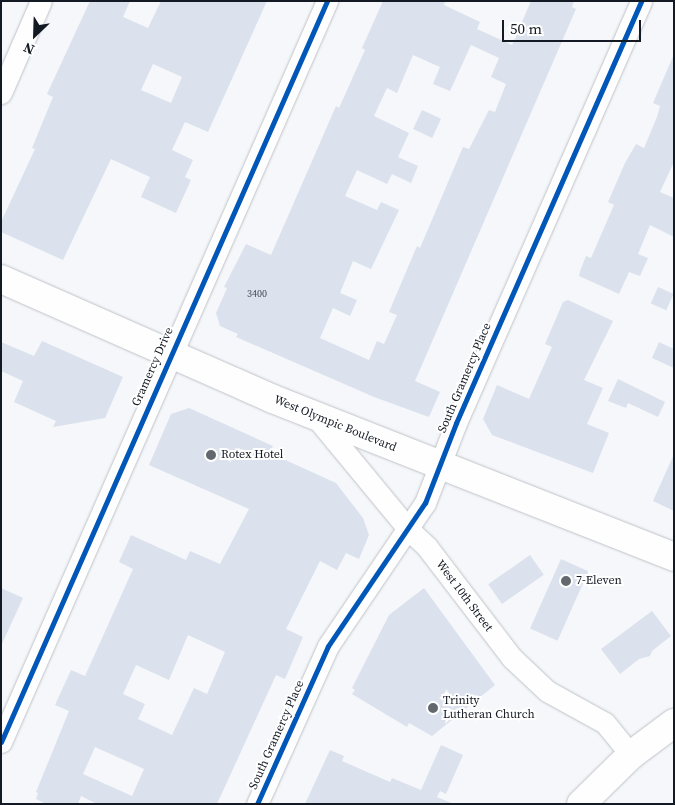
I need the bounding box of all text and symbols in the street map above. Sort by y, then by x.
north arrow [10,10,60,60]
scale bar [505,10,644,42]
text: 50 m [510,18,542,39]
text: N [20,37,38,60]
house number: 3400 [247,288,267,300]
street label: South Gramercy Place [435,321,495,435]
street label: Gramercy Drive [129,325,177,409]
street label: West Olympic Boulevard [272,393,398,455]
place label: Rotex Hotel [221,448,283,462]
marker: Rotex Hotel [205,449,217,461]
street label: West 10th Street [432,557,496,635]
place label: 7-Eleven [576,574,622,588]
marker: 7-Eleven [560,575,572,587]
street label: South Gramercy Place [246,678,308,792]
place label: Trinity Lutheran Church [443,694,535,722]
marker: Trinity Lutheran Church [427,702,439,714]

